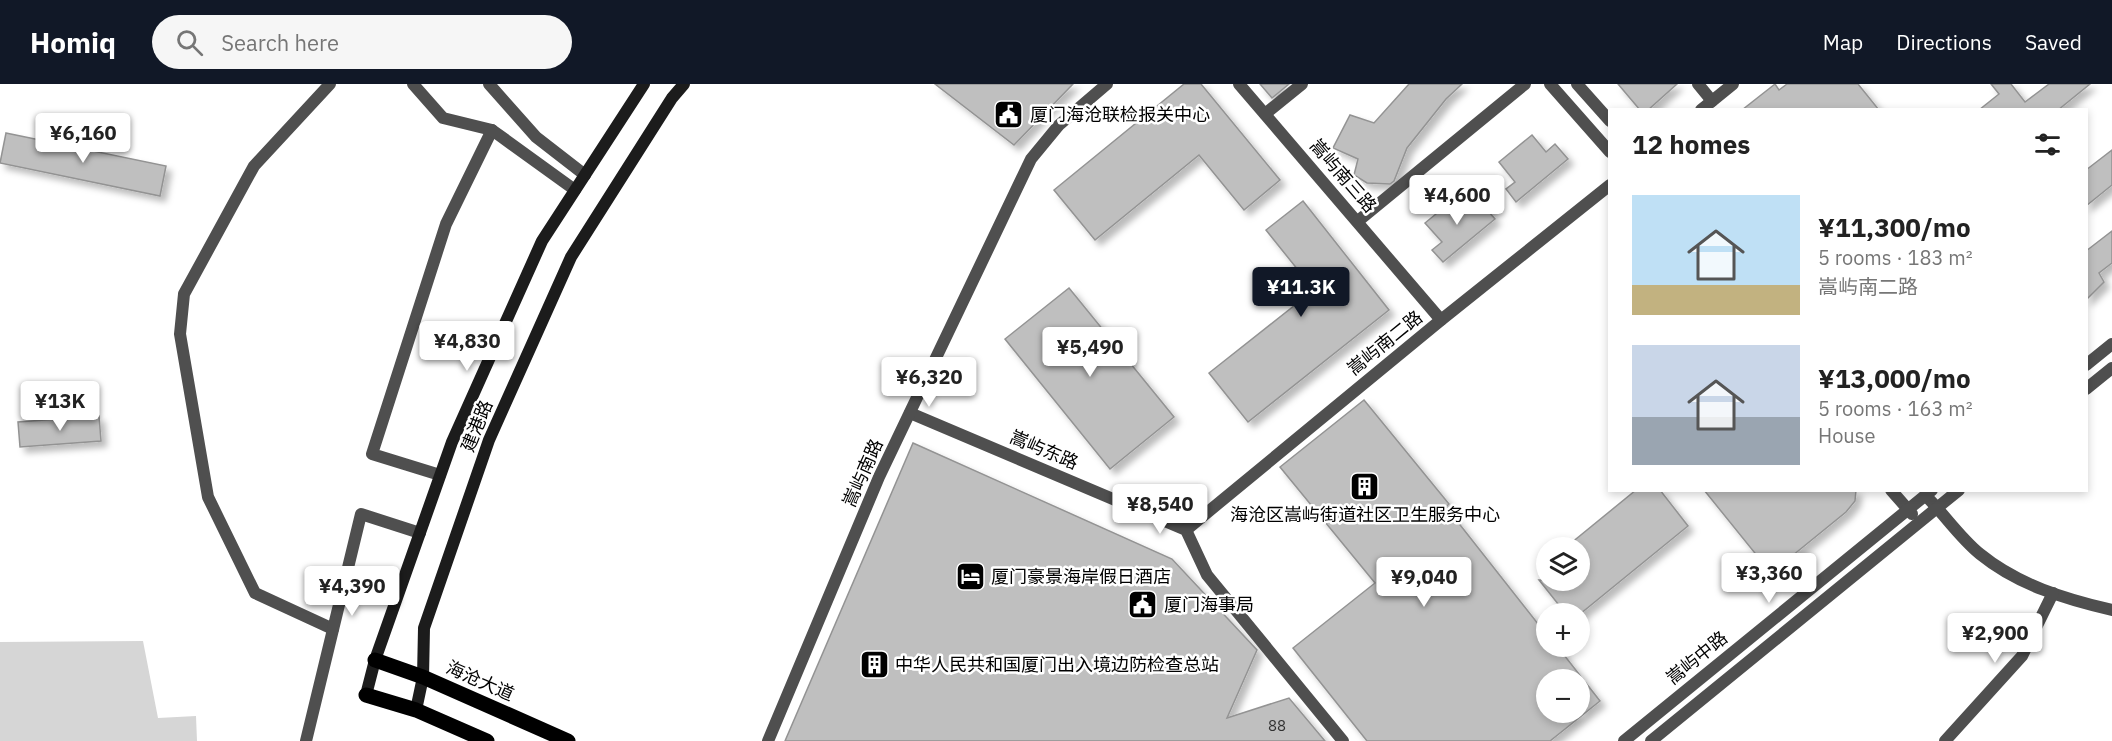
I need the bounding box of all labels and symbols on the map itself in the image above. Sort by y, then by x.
public building icon: 厦门海沧联检报关中心 [993,99,1025,131]
place label: 厦门海沧联检报关中心 [1030,103,1210,126]
pin: ¥6,160 [34,113,132,164]
street label: 嵩屿南三路 [1305,134,1382,217]
pin: ¥4,600 [1408,175,1506,226]
pin: ¥11.3K [1252,267,1350,318]
street label: 嵩屿南二路 [1342,305,1427,380]
pin: ¥4,830 [418,321,516,372]
pin: ¥5,490 [1041,327,1139,378]
pin: ¥6,320 [880,357,978,408]
pin: ¥13K [24,381,96,432]
street label: 建港路 [456,396,497,455]
street label: 嵩屿东路 [1007,425,1082,474]
street label: 嵩屿南路 [837,435,888,510]
building icon: 海沧区嵩屿街道社区卫生服务中心 [1349,470,1381,502]
pin: ¥8,540 [1111,484,1209,535]
place label: 海沧区嵩屿街道社区卫生服务中心 [1230,503,1500,526]
pin: ¥3,360 [1720,553,1818,604]
pin: ¥9,040 [1375,557,1473,608]
hotel icon: 厦门豪景海岸假日酒店 [954,561,986,593]
place label: 厦门豪景海岸假日酒店 [991,565,1171,588]
pin: ¥4,390 [303,566,401,617]
public building icon: 厦门海事局 [1127,589,1159,621]
place label: 厦门海事局 [1164,593,1254,616]
pin: ¥2,900 [1946,613,2044,664]
street label: 嵩屿中路 [1661,626,1732,689]
building icon: 中华人民共和国厦门出入境边防检查总站 [858,649,890,681]
place label: 中华人民共和国厦门出入境边防检查总站 [895,653,1219,676]
street label: 海沧大道 [443,655,518,706]
house number: 88 [1268,716,1286,735]

